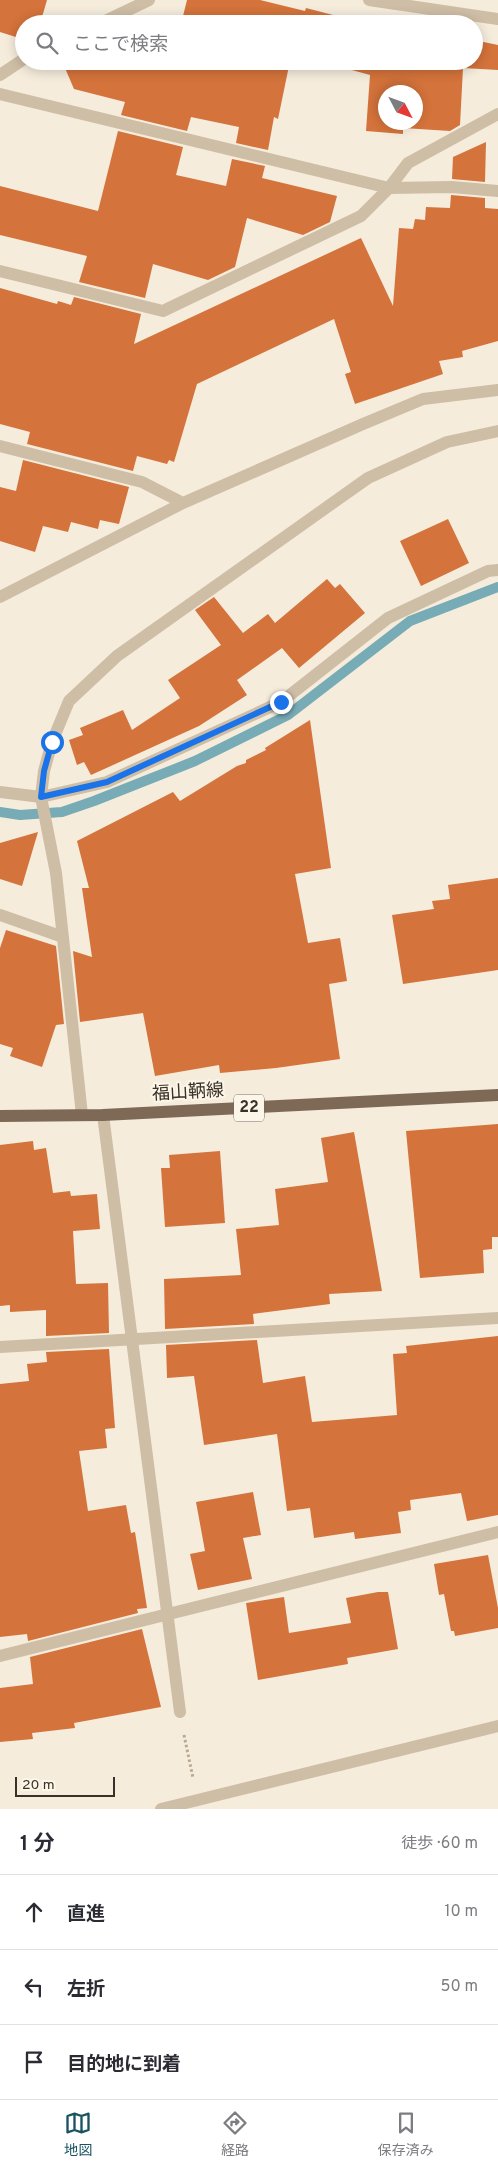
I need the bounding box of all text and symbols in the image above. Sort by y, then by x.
search box [15,15,483,70]
icon: search [33,29,61,57]
text: ここで検索 [73,33,168,57]
north arrow [378,85,423,130]
route end [270,691,293,714]
route start [41,731,64,754]
street label: 福山鞆線 [151,1080,225,1106]
road number: 22 [234,1094,264,1122]
scale bar [15,1774,115,1797]
text: 20 m [22,1777,55,1794]
text: 1 分 [20,1831,55,1858]
text: 徒歩 · 60 m [401,1834,478,1854]
icon: ahead [20,1898,48,1926]
text: 10 m [444,1902,478,1922]
text: 直進 [67,1903,105,1927]
icon: left [20,1973,48,2001]
text: 50 m [441,1977,478,1997]
text: 左折 [67,1978,105,2002]
icon: arrive [20,2048,48,2076]
text: 目的地に到着 [67,2053,181,2077]
tab: 地図 [64,2109,92,2160]
tab: 経路 [221,2109,249,2160]
tab: 保存済み [378,2109,434,2160]

